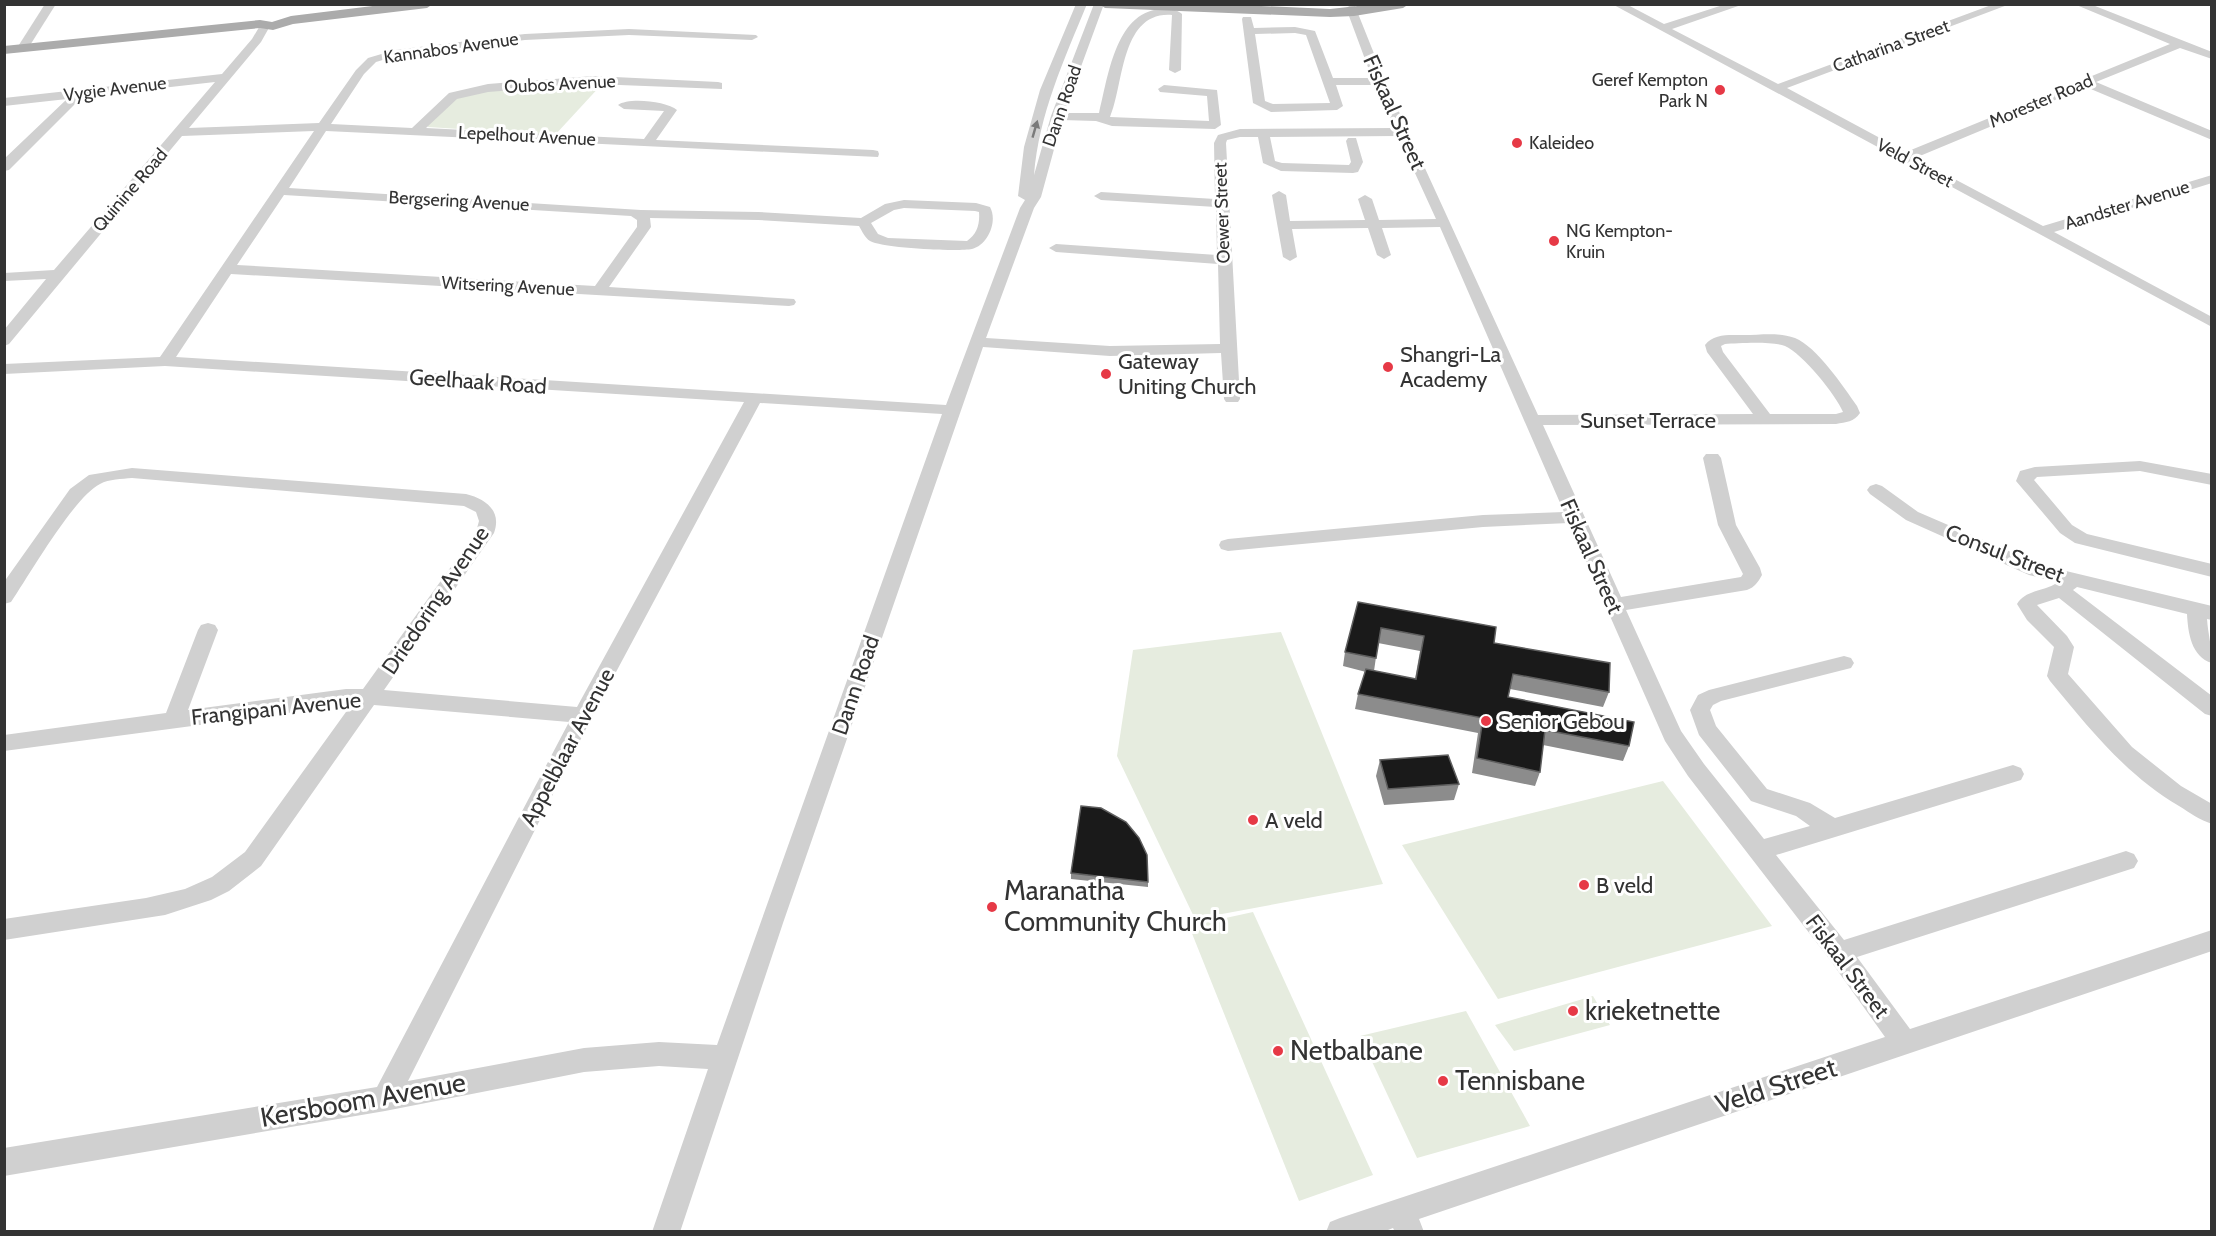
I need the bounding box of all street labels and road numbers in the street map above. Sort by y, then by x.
street label: Catharina Street [1830,15,1952,77]
street label: Kannabos Avenue [382,28,520,68]
street label: Fiskaal Street [1357,51,1432,174]
street label: Dann Road [1038,62,1086,150]
street label: Morester Road [1986,69,2096,133]
street label: Oubos Avenue [504,70,616,98]
street label: Vygie Avenue [62,72,168,106]
street label: Lepelhout Avenue [458,121,596,151]
street label: Veld Street [1873,134,1957,192]
street label: Quinine Road [88,144,172,236]
street label: Oewer Street [1209,162,1235,264]
street label: Aandster Avenue [2062,176,2192,234]
street label: Bergsering Avenue [388,186,530,216]
street label: Witsering Avenue [441,272,575,300]
street label: Geelhaak Road [408,363,548,400]
street label: Sunset Terrace [1580,407,1716,434]
street label: Fiskaal Street [1554,495,1629,618]
street label: Consul Street [1942,518,2069,589]
street label: Driedoring Avenue [376,521,495,679]
street label: Dann Road [826,632,885,739]
street label: Appelblaar Avenue [515,664,620,831]
street label: Frangipani Avenue [190,686,362,731]
street label: Fiskaal Street [1800,909,1896,1024]
street label: Veld Street [1711,1050,1841,1121]
street label: Kersboom Avenue [258,1065,468,1134]

